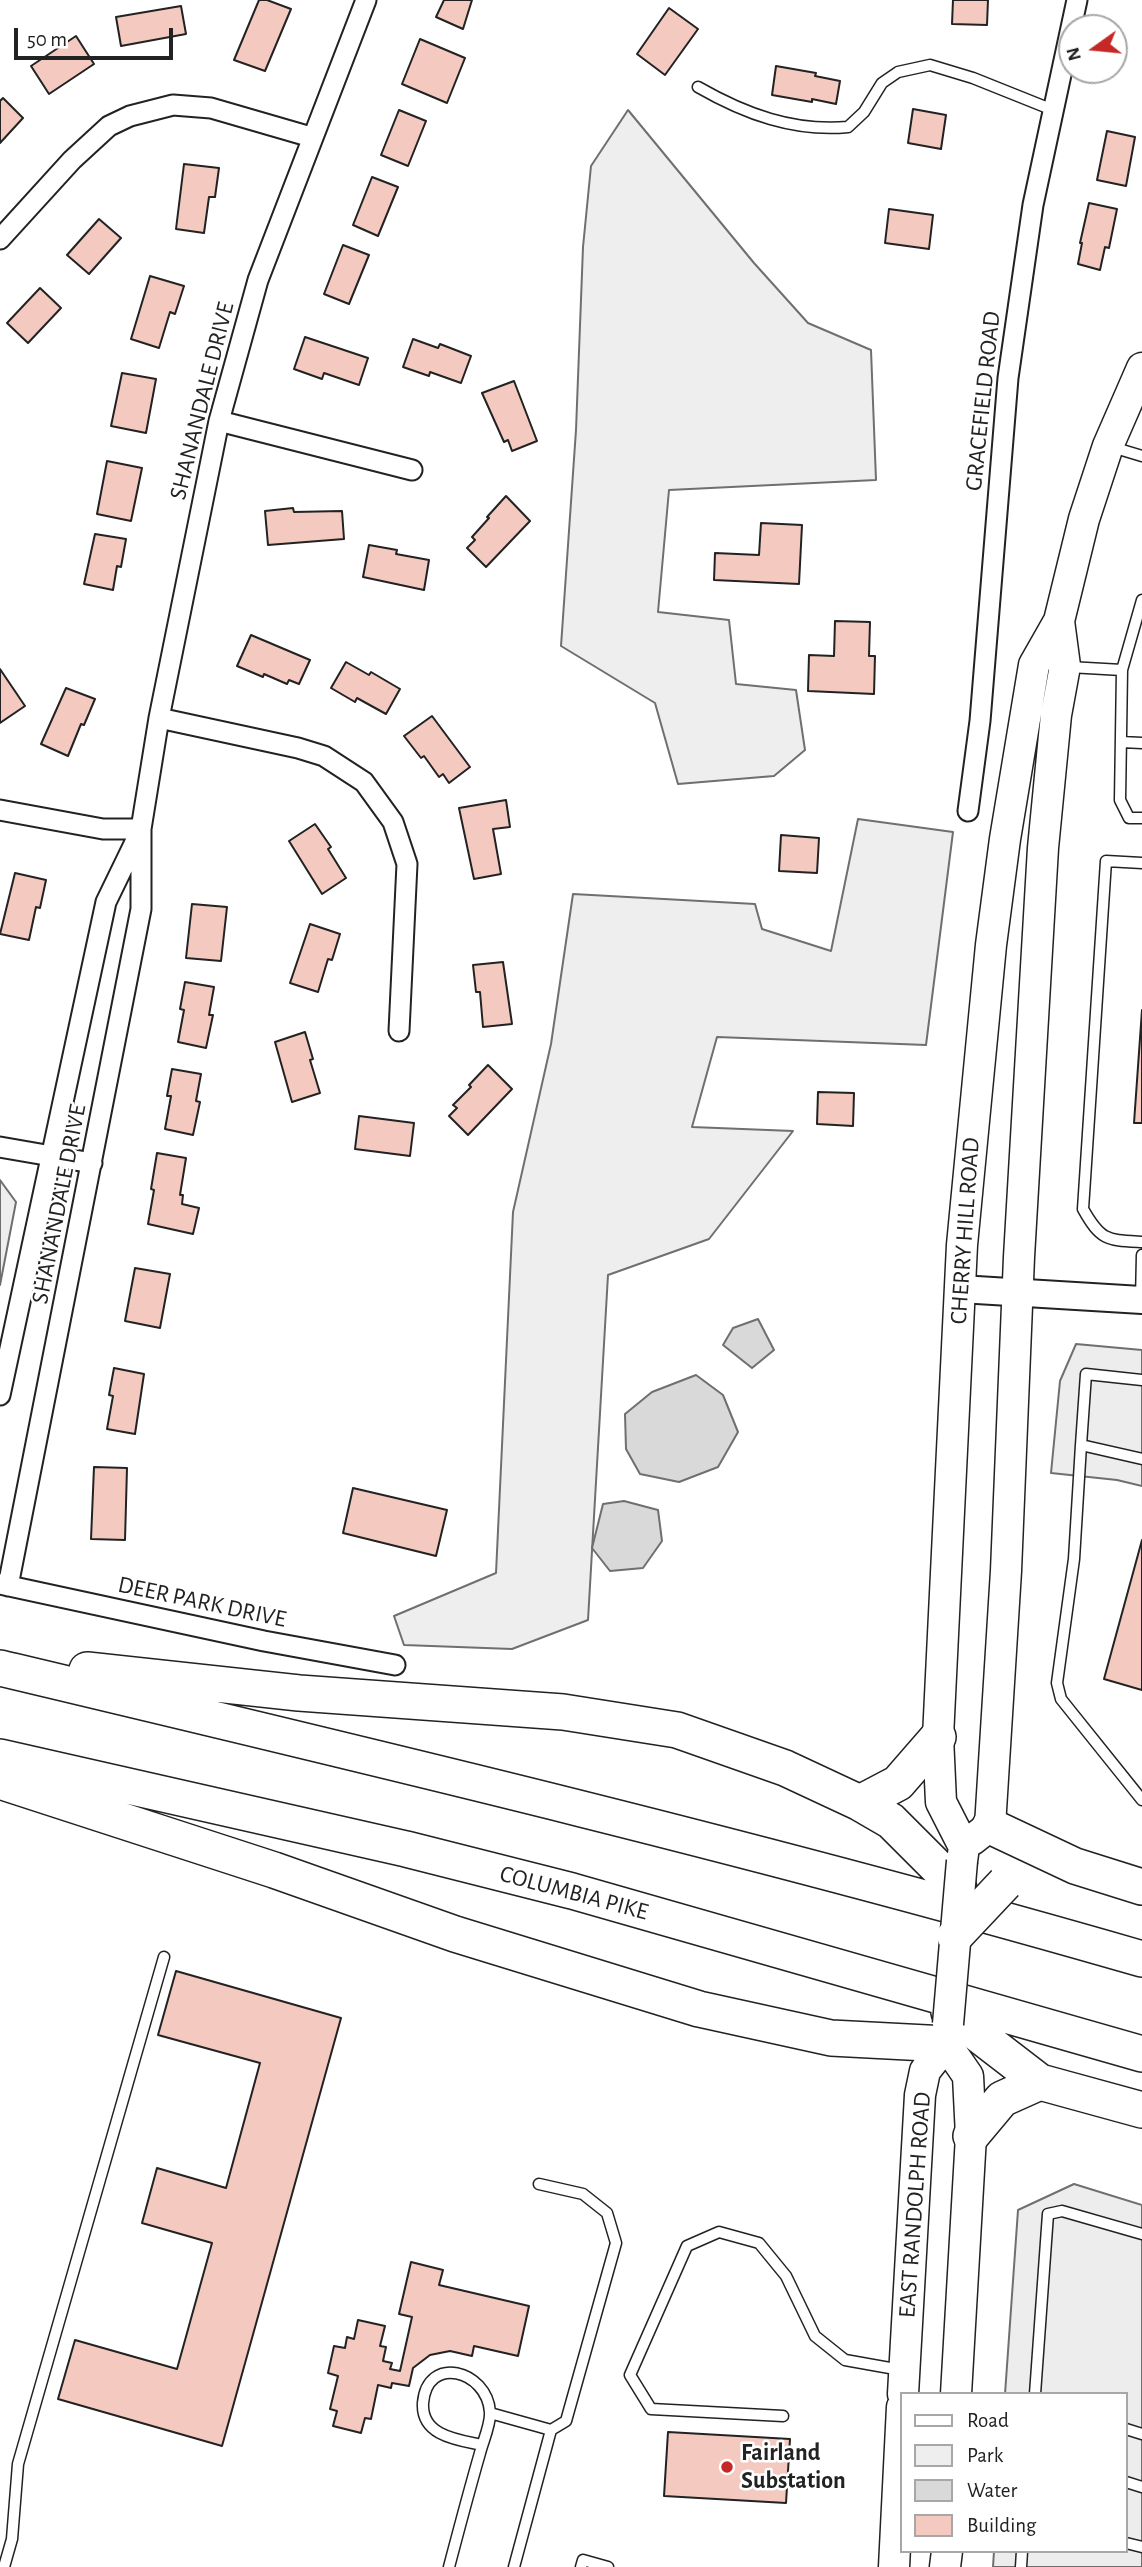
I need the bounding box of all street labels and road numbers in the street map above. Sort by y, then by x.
street label: SHANANDALE DRIVE [163,299,241,503]
street label: GRACEFIELD ROAD [959,310,1007,492]
street label: SHANANDALE DRIVE [26,1102,92,1306]
street label: CHERRY HILL ROAD [944,1137,986,1325]
street label: DEER PARK DRIVE [115,1570,289,1634]
street label: COLUMBIA PIKE [497,1859,651,1927]
street label: EAST RANDOLPH ROAD [893,2091,937,2319]

